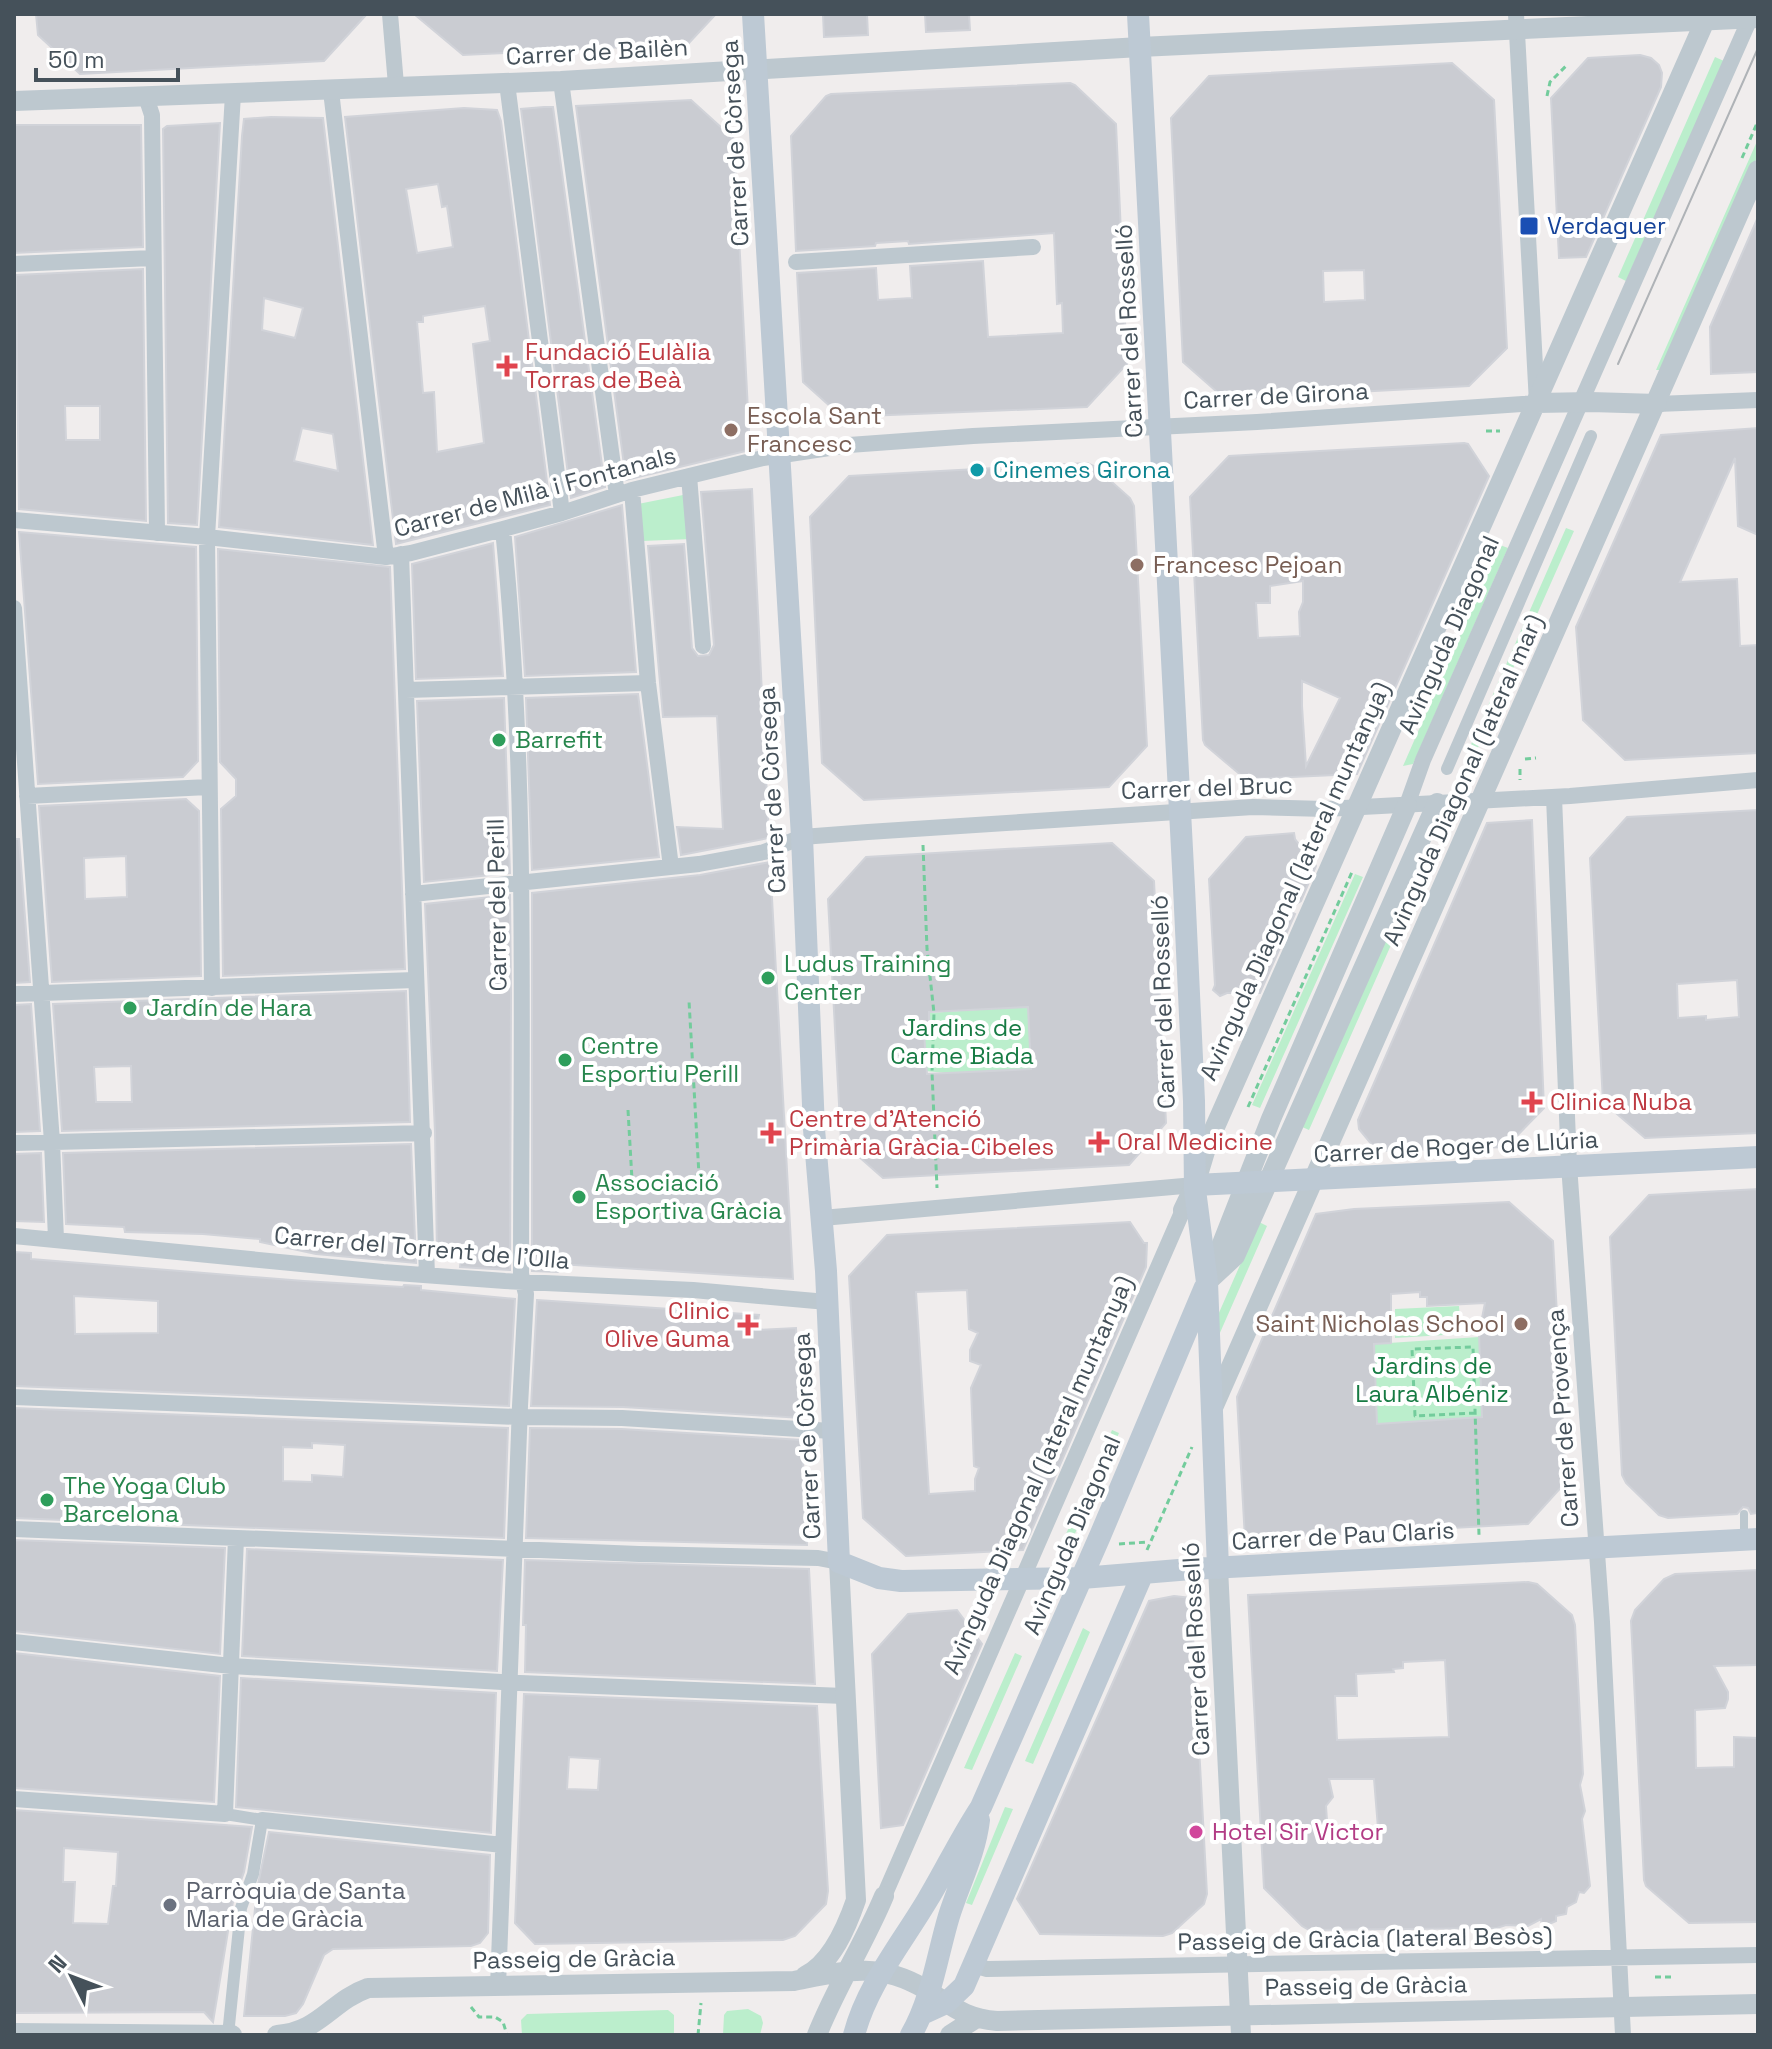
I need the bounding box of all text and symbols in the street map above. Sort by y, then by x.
street label: Carrer de Bailèn [505,31,689,72]
scale bar [36,32,178,82]
street label: Carrer de Còrsega [714,39,755,247]
text: 50 m [48,44,105,75]
place label: Verdaguer [1547,210,1666,241]
marker: Verdaguer [1518,215,1540,237]
street label: Carrer del Rosselló [1107,223,1150,439]
place label: Fundació Eulàlia Torras de Beà [525,336,711,395]
marker: Fundació Eulàlia Torras de Beà [496,355,518,377]
street label: Carrer de Girona [1182,375,1370,416]
place label: Escola Sant Francesc [747,400,882,459]
marker: Escola Sant Francesc [722,421,740,439]
street label: Carrer de Milà i Fontanals [391,439,679,544]
place label: Cinemes Girona [993,454,1171,485]
marker: Cinemes Girona [968,461,986,479]
street label: Avinguda Diagonal [1391,531,1506,739]
place label: Francesc Pejoan [1153,549,1342,580]
marker: Francesc Pejoan [1128,556,1146,574]
street label: Avinguda Diagonal (lateral mar) [1375,609,1550,950]
street label: Avinguda Diagonal (lateral muntanya) [1192,677,1397,1085]
street label: Carrer de Còrsega [751,686,792,894]
place label: Barrefit [515,724,603,755]
marker: Barrefit [490,731,508,749]
street label: Carrer del Bruc [1121,769,1293,806]
street label: Carrer del Perill [479,818,514,992]
street label: Carrer del Rosselló [1143,894,1182,1110]
place label: Ludus Training Center [784,948,951,1007]
marker: Ludus Training Center [759,969,777,987]
place label: Jardín de Hara [146,992,312,1023]
marker: Jardín de Hara [121,999,139,1017]
park label: Jardins de Carme Biada [890,1012,1034,1071]
place label: Centre Esportiu Perill [581,1030,739,1089]
marker: Centre Esportiu Perill [556,1051,574,1069]
place label: Clinica Nuba [1550,1086,1692,1117]
marker: Clinica Nuba [1521,1091,1543,1113]
place label: Centre d'Atenció Primària Gràcia-Cibeles [789,1103,1054,1162]
marker: Centre d'Atenció Primària Gràcia-Cibeles [760,1122,782,1144]
street label: Carrer de Roger de Llúria [1313,1124,1599,1169]
place label: Oral Medicine [1117,1126,1273,1157]
marker: Oral Medicine [1088,1131,1110,1153]
place label: Associació Esportiva Gràcia [595,1167,782,1226]
marker: Associació Esportiva Gràcia [570,1188,588,1206]
street label: Carrer del Torrent de l'Olla [273,1219,571,1276]
street label: Avinguda Diagonal (lateral muntanya) [937,1271,1139,1679]
place label: Clinic Olive Guma [604,1295,730,1354]
place label: Saint Nicholas School [1256,1308,1505,1339]
street label: Carrer de Provença [1539,1308,1586,1528]
marker: Clinic Olive Guma [737,1314,759,1336]
marker: Saint Nicholas School [1512,1315,1530,1333]
street label: Carrer de Còrsega [786,1332,827,1540]
park label: Jardins de Laura Albéniz [1355,1350,1509,1409]
street label: Avinguda Diagonal [1017,1431,1127,1639]
place label: The Yoga Club Barcelona [63,1470,226,1529]
marker: The Yoga Club Barcelona [38,1491,56,1509]
street label: Carrer de Pau Claris [1231,1514,1455,1557]
street label: Carrer del Rosselló [1174,1541,1217,1757]
place label: Hotel Sir Victor [1212,1816,1384,1847]
marker: Hotel Sir Victor [1187,1823,1205,1841]
place label: Parròquia de Santa Maria de Gràcia [186,1875,406,1934]
marker: Parròquia de Santa Maria de Gràcia [161,1896,179,1914]
street label: Passeig de Gràcia (lateral Besòs) [1177,1920,1553,1957]
north arrow [32,1937,112,2017]
street label: Passeig de Gràcia [472,1941,676,1976]
text: N [42,1949,72,1978]
street label: Passeig de Gràcia [1264,1968,1468,2003]

